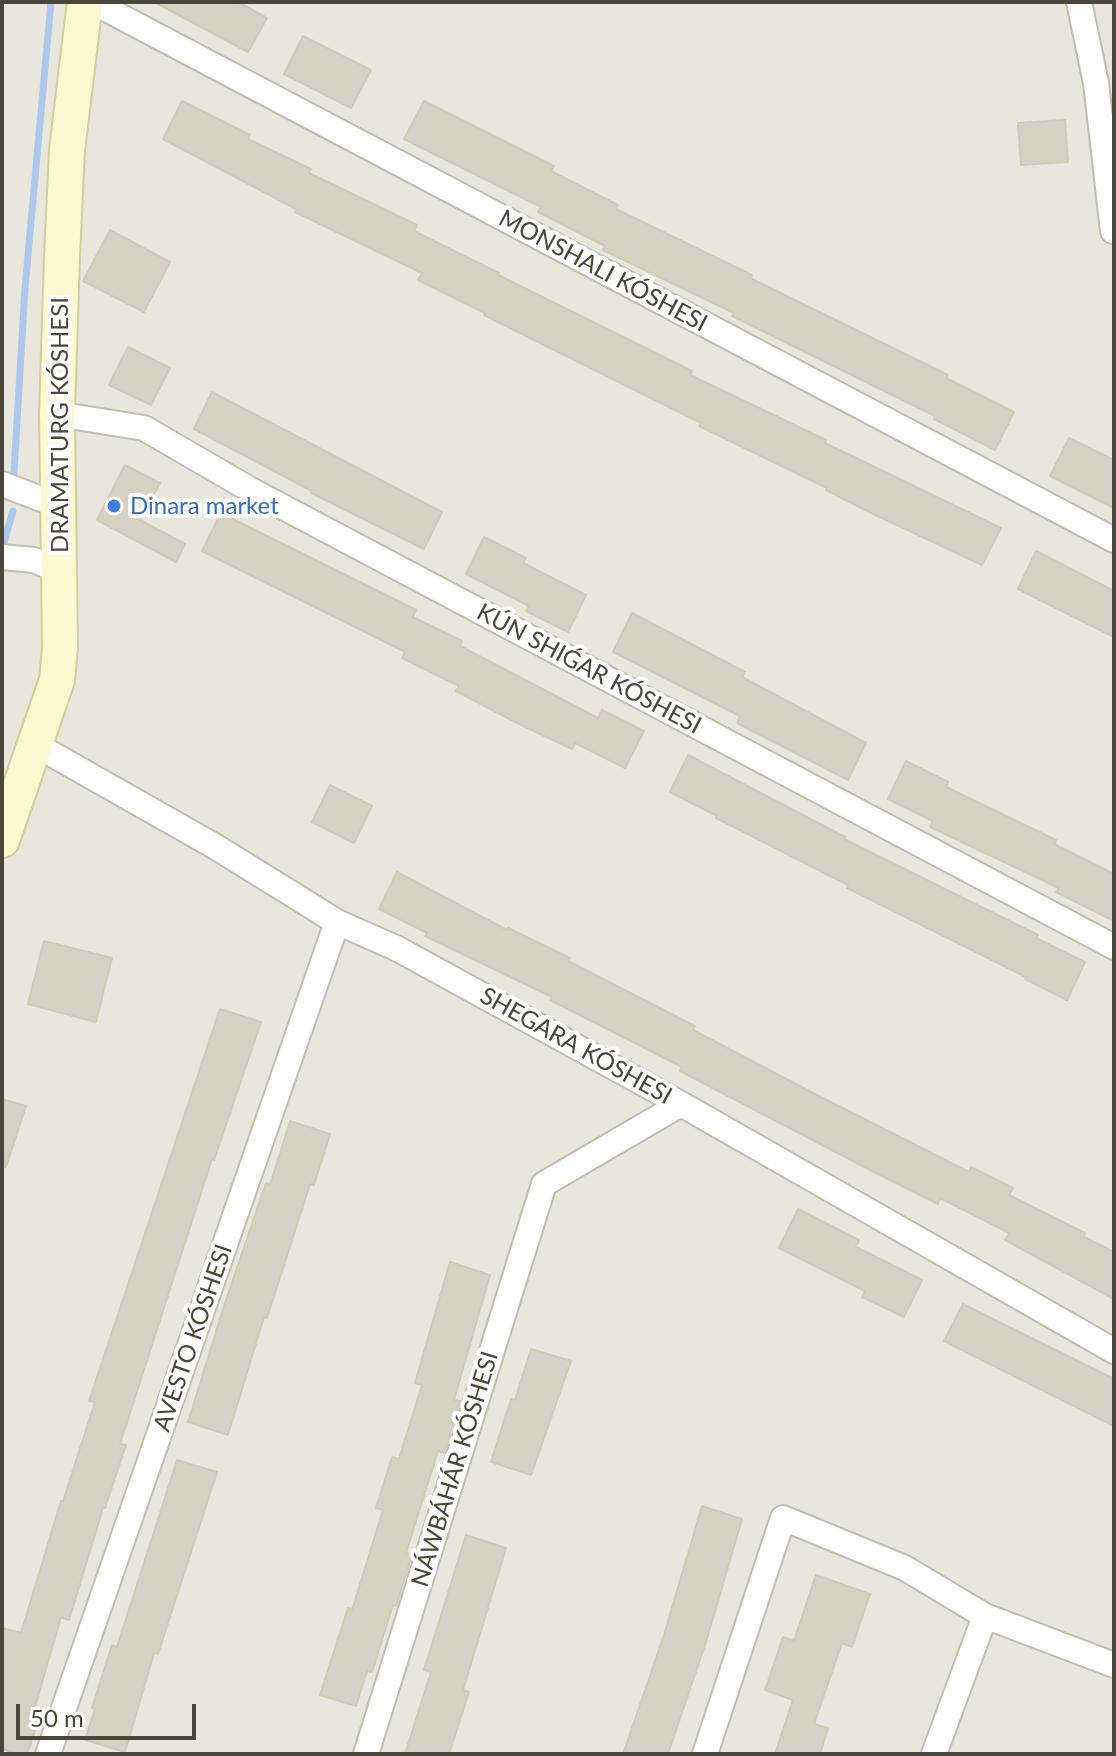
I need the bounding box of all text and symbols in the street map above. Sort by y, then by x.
street label: MONSHALI KÓSHESI [494,204,712,338]
street label: DRAMATURG KÓSHESI [46,297,74,553]
place label: Dinara market [130,492,279,520]
marker: Dinara market [105,497,123,515]
street label: KÚN SHIǴAR KÓSHESI [472,598,706,740]
street label: SHEGARA KÓSHESI [475,981,677,1111]
street label: AVESTO KÓSHESI [148,1241,238,1435]
street label: NÁWBÁHÁR KÓSHESI [405,1348,505,1590]
scale bar [20,1688,200,1738]
text: 50 m [30,1703,84,1732]

